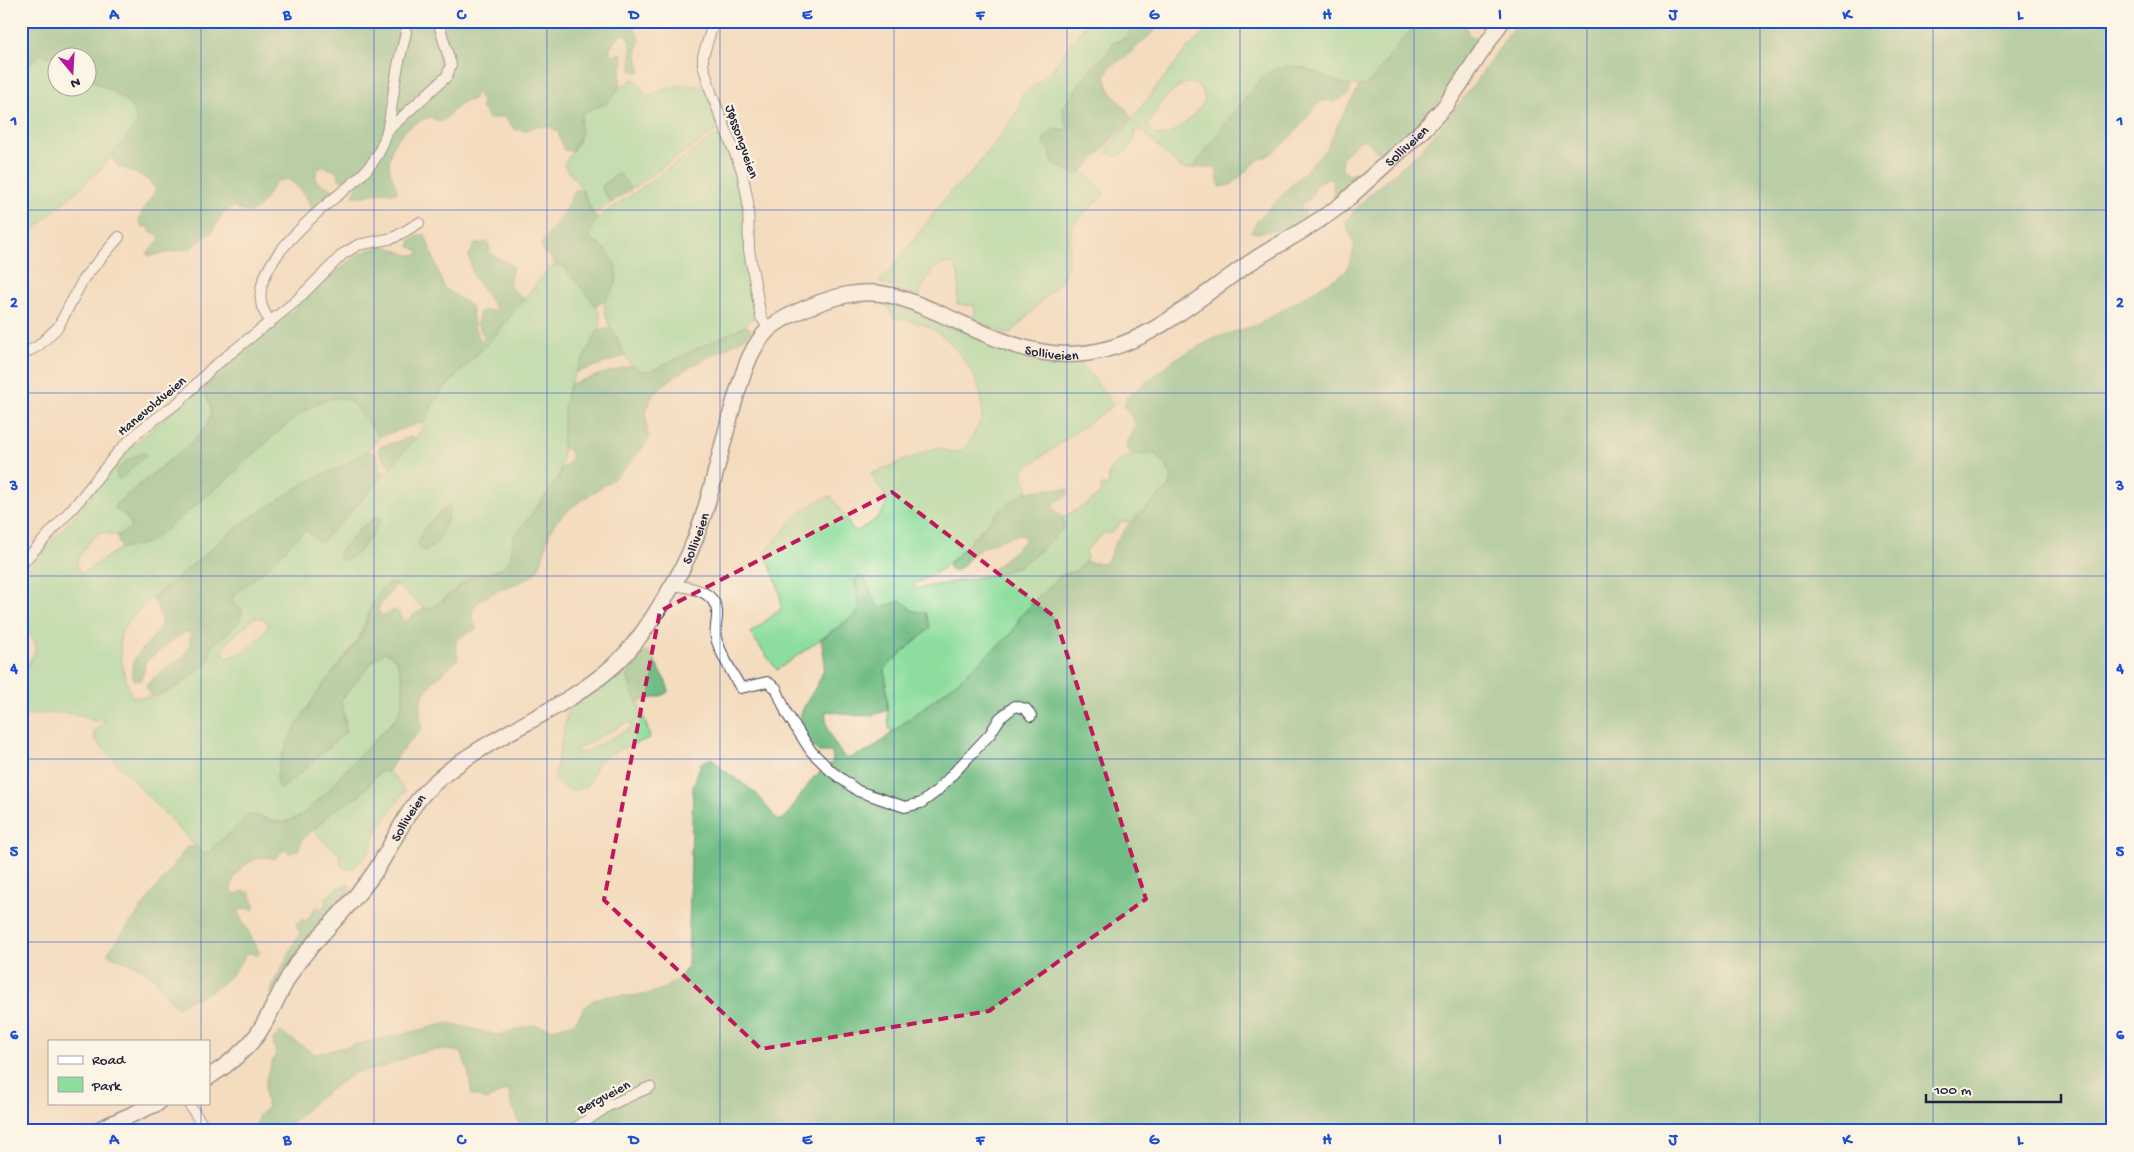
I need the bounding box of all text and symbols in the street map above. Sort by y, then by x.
text: A [108,7,120,26]
text: B [282,7,292,26]
text: C [456,7,467,26]
text: D [627,7,640,26]
text: E [802,7,813,26]
text: F [975,7,986,26]
text: G [1149,7,1160,26]
text: H [1322,7,1332,26]
text: I [1498,7,1502,26]
text: J [1668,7,1679,26]
text: K [1842,7,1854,26]
text: L [2017,7,2024,26]
north arrow [48,48,98,98]
text: N [68,72,82,91]
street label: Jøssongveien [720,103,761,181]
text: 1 [10,113,17,132]
text: 1 [2116,113,2123,132]
street label: Solliveien [1382,123,1434,171]
text: 2 [10,295,18,314]
text: 2 [2116,295,2124,314]
street label: Solliveien [1023,342,1079,365]
street label: Hanevoldveien [115,373,191,441]
text: 3 [9,478,18,497]
text: 3 [2115,478,2124,497]
street label: Solliveien [680,511,715,567]
text: 4 [9,661,18,680]
text: 4 [2115,661,2124,680]
street label: Solliveien [388,791,431,845]
text: 5 [10,844,19,863]
text: 5 [2116,844,2125,863]
text: 6 [10,1027,19,1046]
text: 6 [2116,1027,2125,1046]
legend [48,1040,210,1104]
text: Road [92,1052,126,1070]
scale bar [1926,1072,2062,1104]
street label: Bergveien [574,1077,634,1120]
text: Park [91,1078,122,1096]
text: 100 m [1933,1082,1972,1100]
text: A [108,1132,120,1151]
text: B [282,1132,292,1151]
text: C [456,1132,467,1151]
text: D [627,1132,640,1151]
text: E [802,1132,813,1151]
text: F [975,1132,986,1151]
text: G [1149,1132,1160,1151]
text: H [1322,1132,1332,1151]
text: I [1498,1132,1502,1151]
text: J [1668,1132,1679,1151]
text: K [1842,1132,1854,1151]
text: L [2017,1132,2024,1151]

